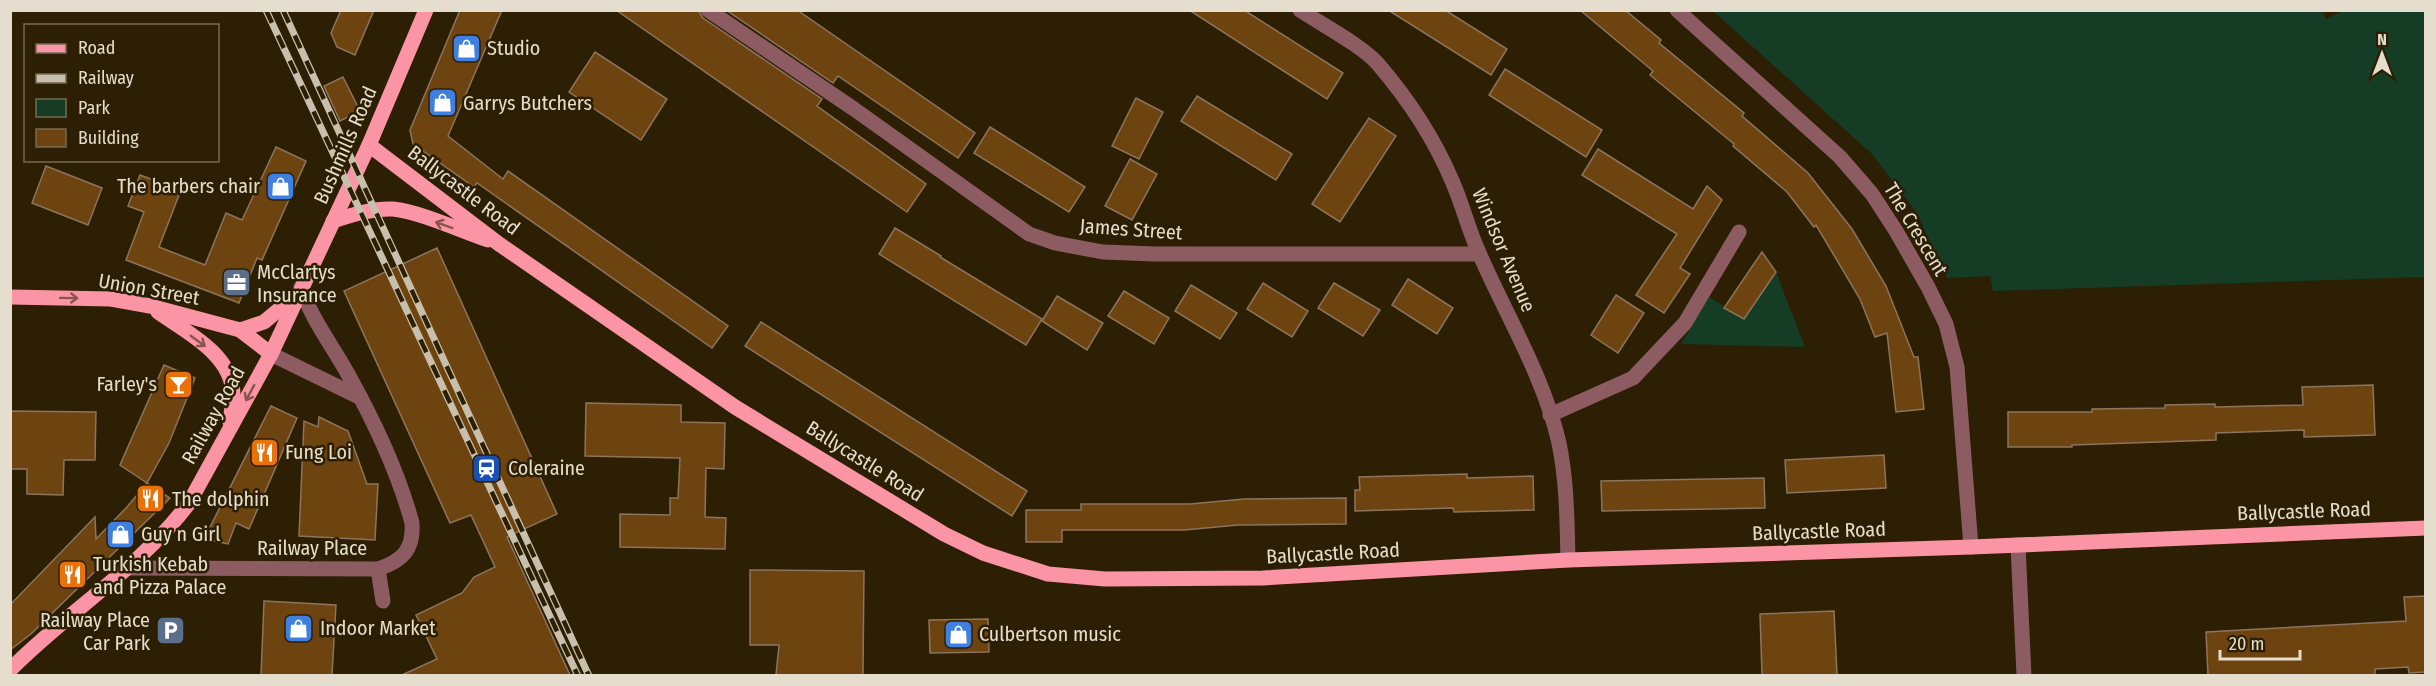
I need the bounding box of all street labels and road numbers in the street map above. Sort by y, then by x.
street label: Bushmills Road [308,82,382,208]
street label: Ballycastle Road [403,140,525,240]
street label: The Crescent [1879,178,1953,280]
street label: Windsor Avenue [1467,185,1541,315]
street label: James Street [1079,213,1184,245]
street label: Union Street [97,268,202,310]
street label: Railway Road [176,362,250,468]
street label: Ballycastle Road [802,415,928,507]
street label: Ballycastle Road [2237,497,2371,525]
street label: Ballycastle Road [1752,517,1886,545]
street label: Railway Place [257,536,367,560]
street label: Ballycastle Road [1266,538,1400,568]

